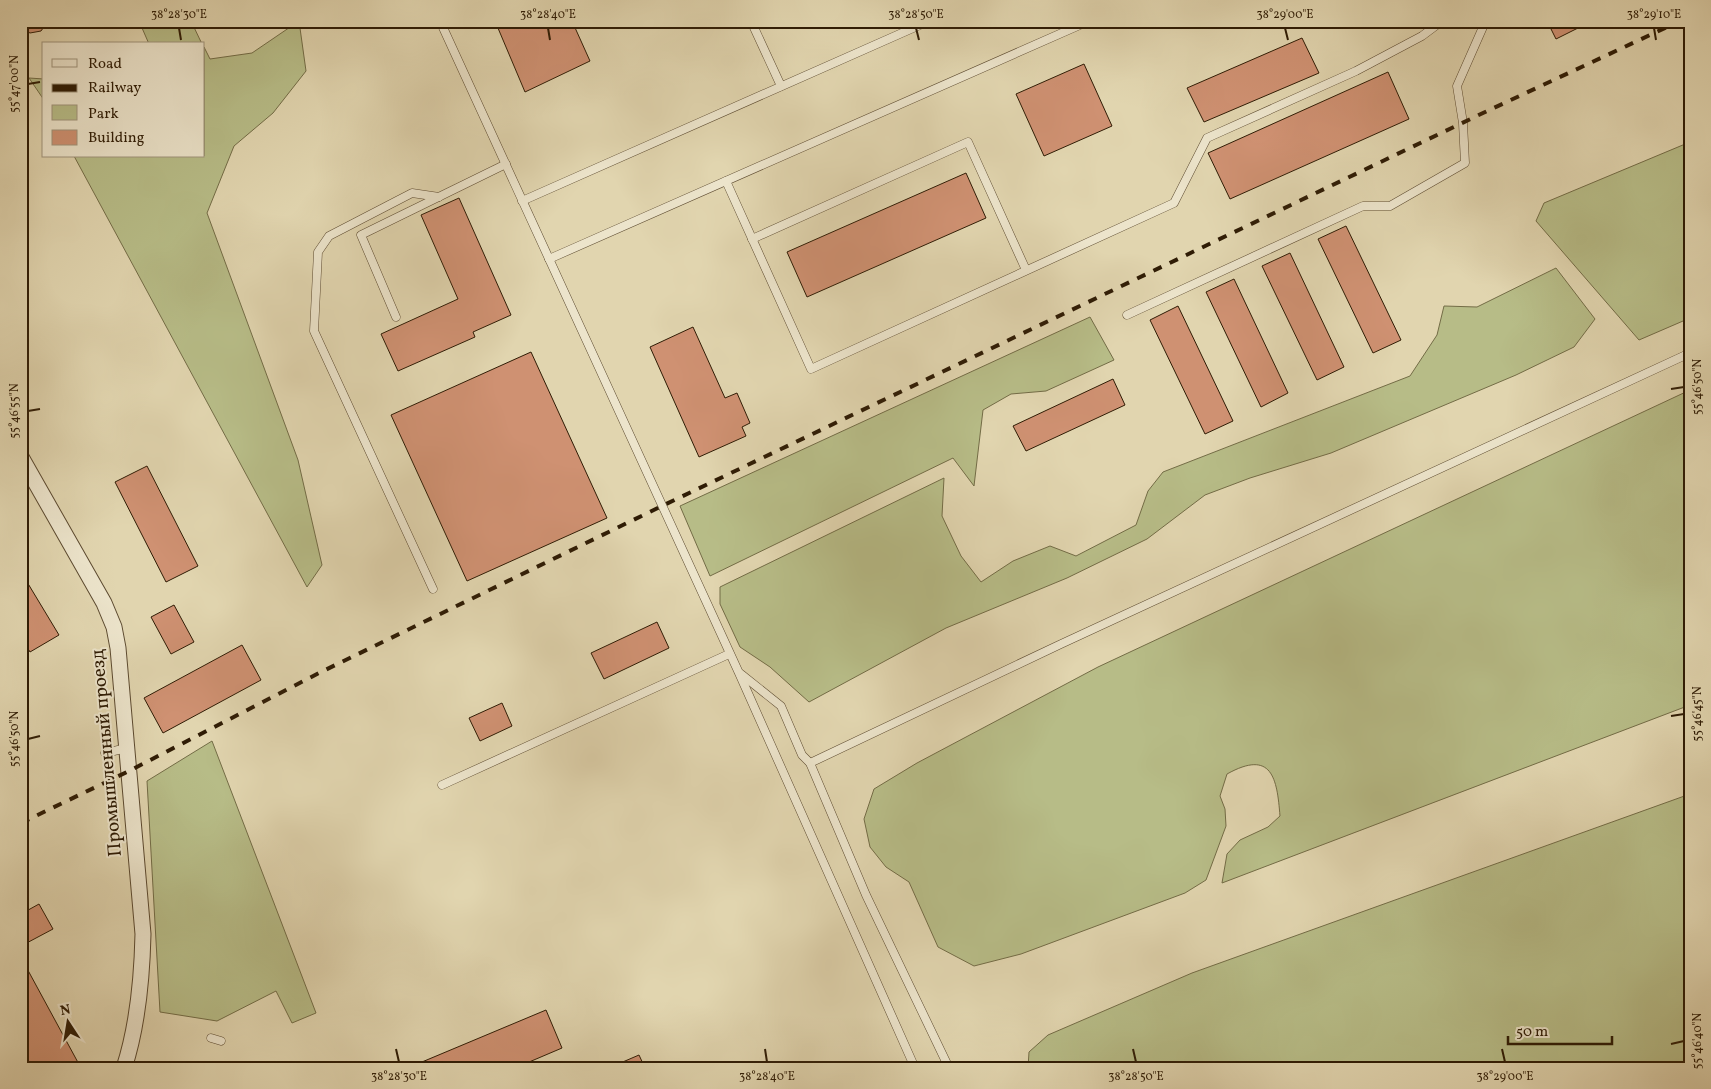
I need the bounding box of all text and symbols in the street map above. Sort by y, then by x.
text: 38°28'30"E [151,7,207,23]
text: 38°28'40"E [520,7,576,23]
text: 38°28'50"E [888,7,944,23]
text: 38°29'00"E [1257,7,1313,23]
text: 38°29'10"E [1627,7,1681,23]
legend [42,42,205,158]
text: Road [88,54,122,75]
text: 55°47'00"N [7,55,23,113]
text: Railway [88,78,141,99]
text: Park [88,104,119,125]
text: Building [88,128,145,149]
text: 55°46'50"N [1690,359,1706,415]
text: 55°46'55"N [7,383,23,439]
street label: Промышленный проезд [85,648,129,858]
text: 55°46'45"N [1690,686,1706,742]
text: 55°46'50"N [7,711,23,767]
north arrow [42,996,92,1046]
text: N [59,1000,73,1021]
text: 55°46'40"N [1690,1013,1706,1069]
scale bar [1508,1014,1612,1046]
text: 50 m [1516,1022,1548,1043]
text: 38°28'30"E [371,1069,427,1085]
text: 38°28'40"E [739,1069,795,1085]
text: 38°28'50"E [1108,1069,1164,1085]
text: 38°29'00"E [1477,1069,1533,1085]

